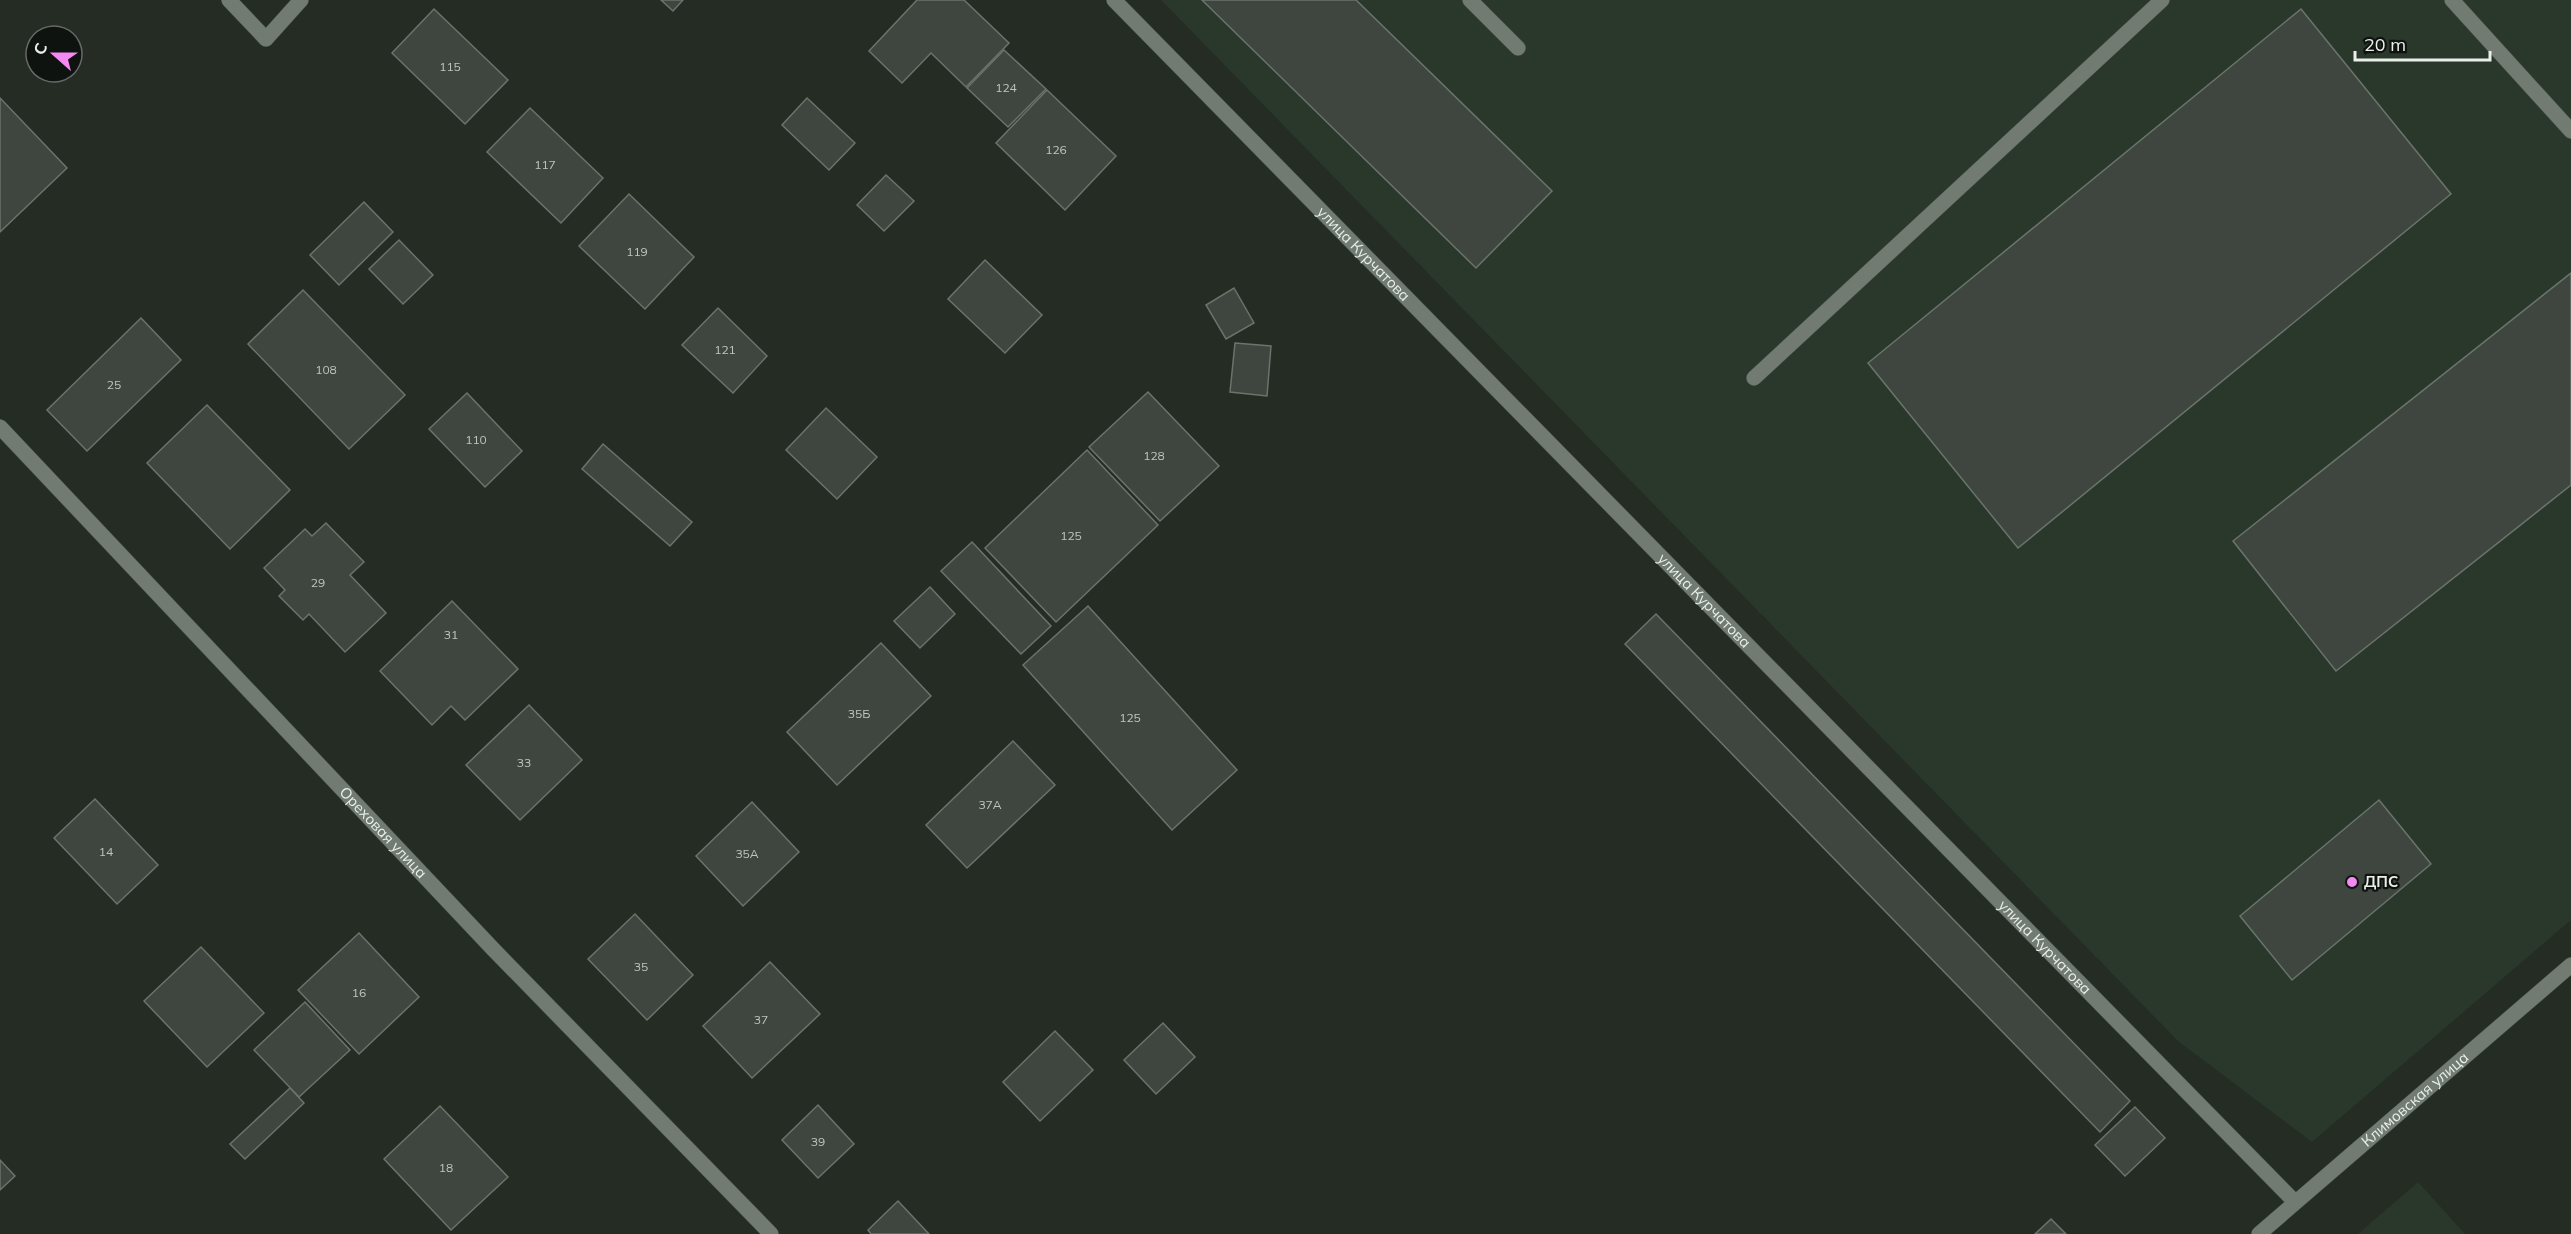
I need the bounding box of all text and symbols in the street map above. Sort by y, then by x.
north arrow [24,24,84,84]
scale bar [2355,24,2490,62]
text: 20 m [2364,33,2406,56]
text: С [29,40,51,57]
house number: 115 [439,59,461,74]
house number: 124 [995,80,1017,95]
house number: 126 [1045,142,1067,157]
house number: 117 [534,157,556,172]
street label: улица Курчатова [1313,202,1414,305]
house number: 119 [626,244,648,259]
house number: 121 [714,342,736,357]
house number: 108 [315,362,337,377]
house number: 25 [107,377,121,392]
house number: 110 [465,432,487,447]
house number: 128 [1143,448,1165,463]
house number: 125 [1060,528,1082,543]
street label: улица Курчатова [1654,549,1755,652]
house number: 29 [311,575,325,590]
house number: 31 [444,627,458,642]
house number: 35Б [848,706,870,721]
house number: 125 [1119,710,1141,725]
house number: 33 [517,755,531,770]
street label: Ореховая улица [336,783,431,882]
house number: 37А [978,797,1002,812]
house number: 14 [99,844,113,859]
house number: 35А [735,846,759,861]
place label: ДПС [2364,872,2398,891]
marker: ДПС [2345,875,2359,889]
street label: улица Курчатова [1994,896,2096,998]
house number: 35 [634,959,648,974]
house number: 16 [352,985,366,1000]
house number: 37 [754,1012,768,1027]
street label: Климовская улица [2357,1048,2472,1151]
house number: 39 [811,1134,825,1149]
house number: 18 [439,1160,453,1175]

